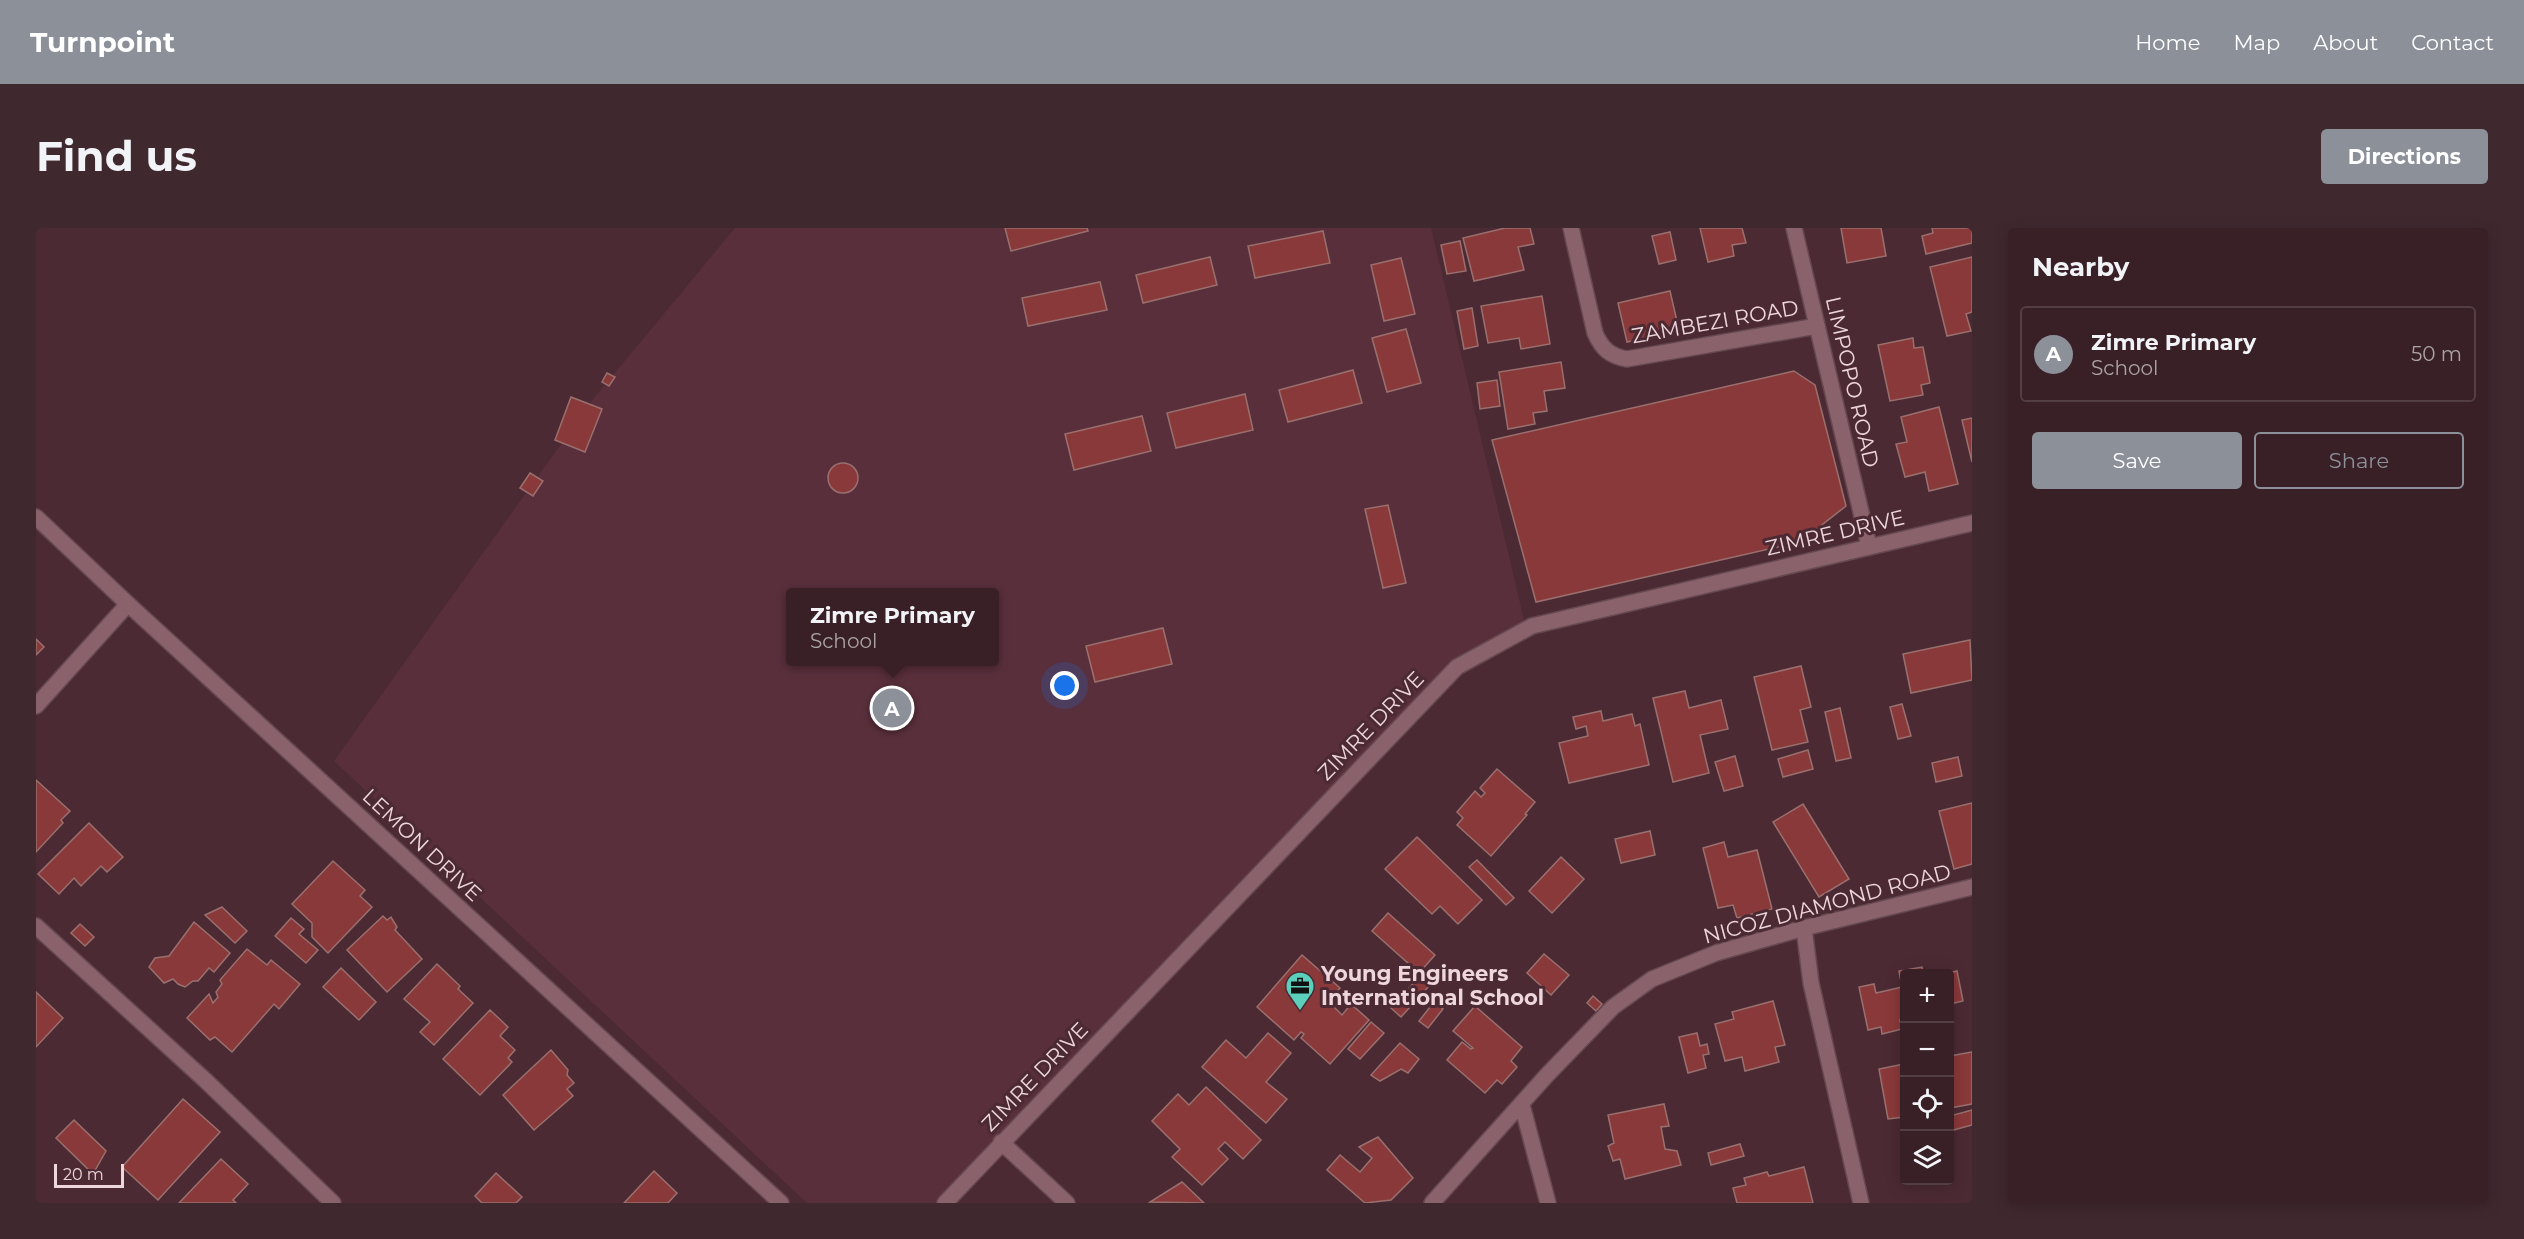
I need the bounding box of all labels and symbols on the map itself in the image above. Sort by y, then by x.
street label: LIMPOPO ROAD [1821,294,1884,470]
street label: ZAMBEZI ROAD [1629,295,1800,349]
street label: ZIMRE DRIVE [1763,504,1907,561]
street label: ZIMRE DRIVE [1312,666,1429,785]
your location [1050,671,1079,700]
pin: A [872,686,912,730]
street label: LEMON DRIVE [358,783,487,906]
street label: NICOZ DIAMOND ROAD [1700,858,1954,949]
place label: Young Engineers International School [1320,961,1544,1010]
office icon: Young Engineers International School [1284,970,1316,1012]
street label: ZIMRE DRIVE [976,1017,1093,1136]
scale bar [54,1161,124,1188]

